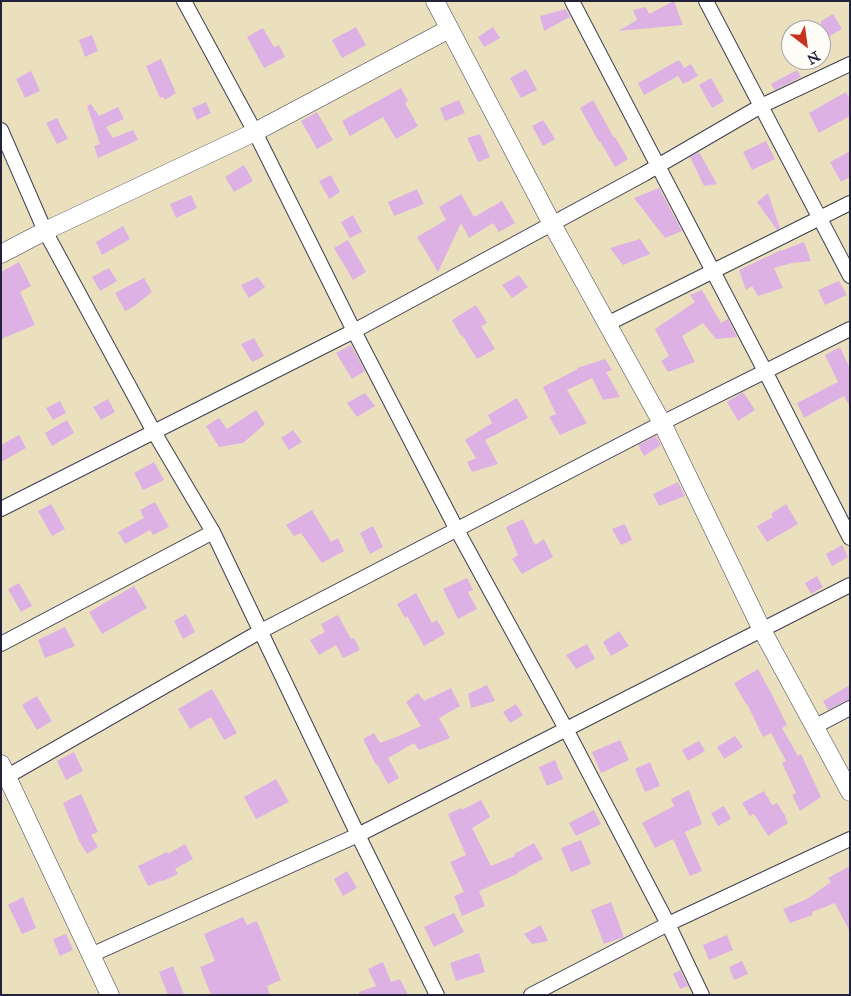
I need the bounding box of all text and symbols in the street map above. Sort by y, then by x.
north arrow [781,20,831,70]
text: N [804,47,823,68]

